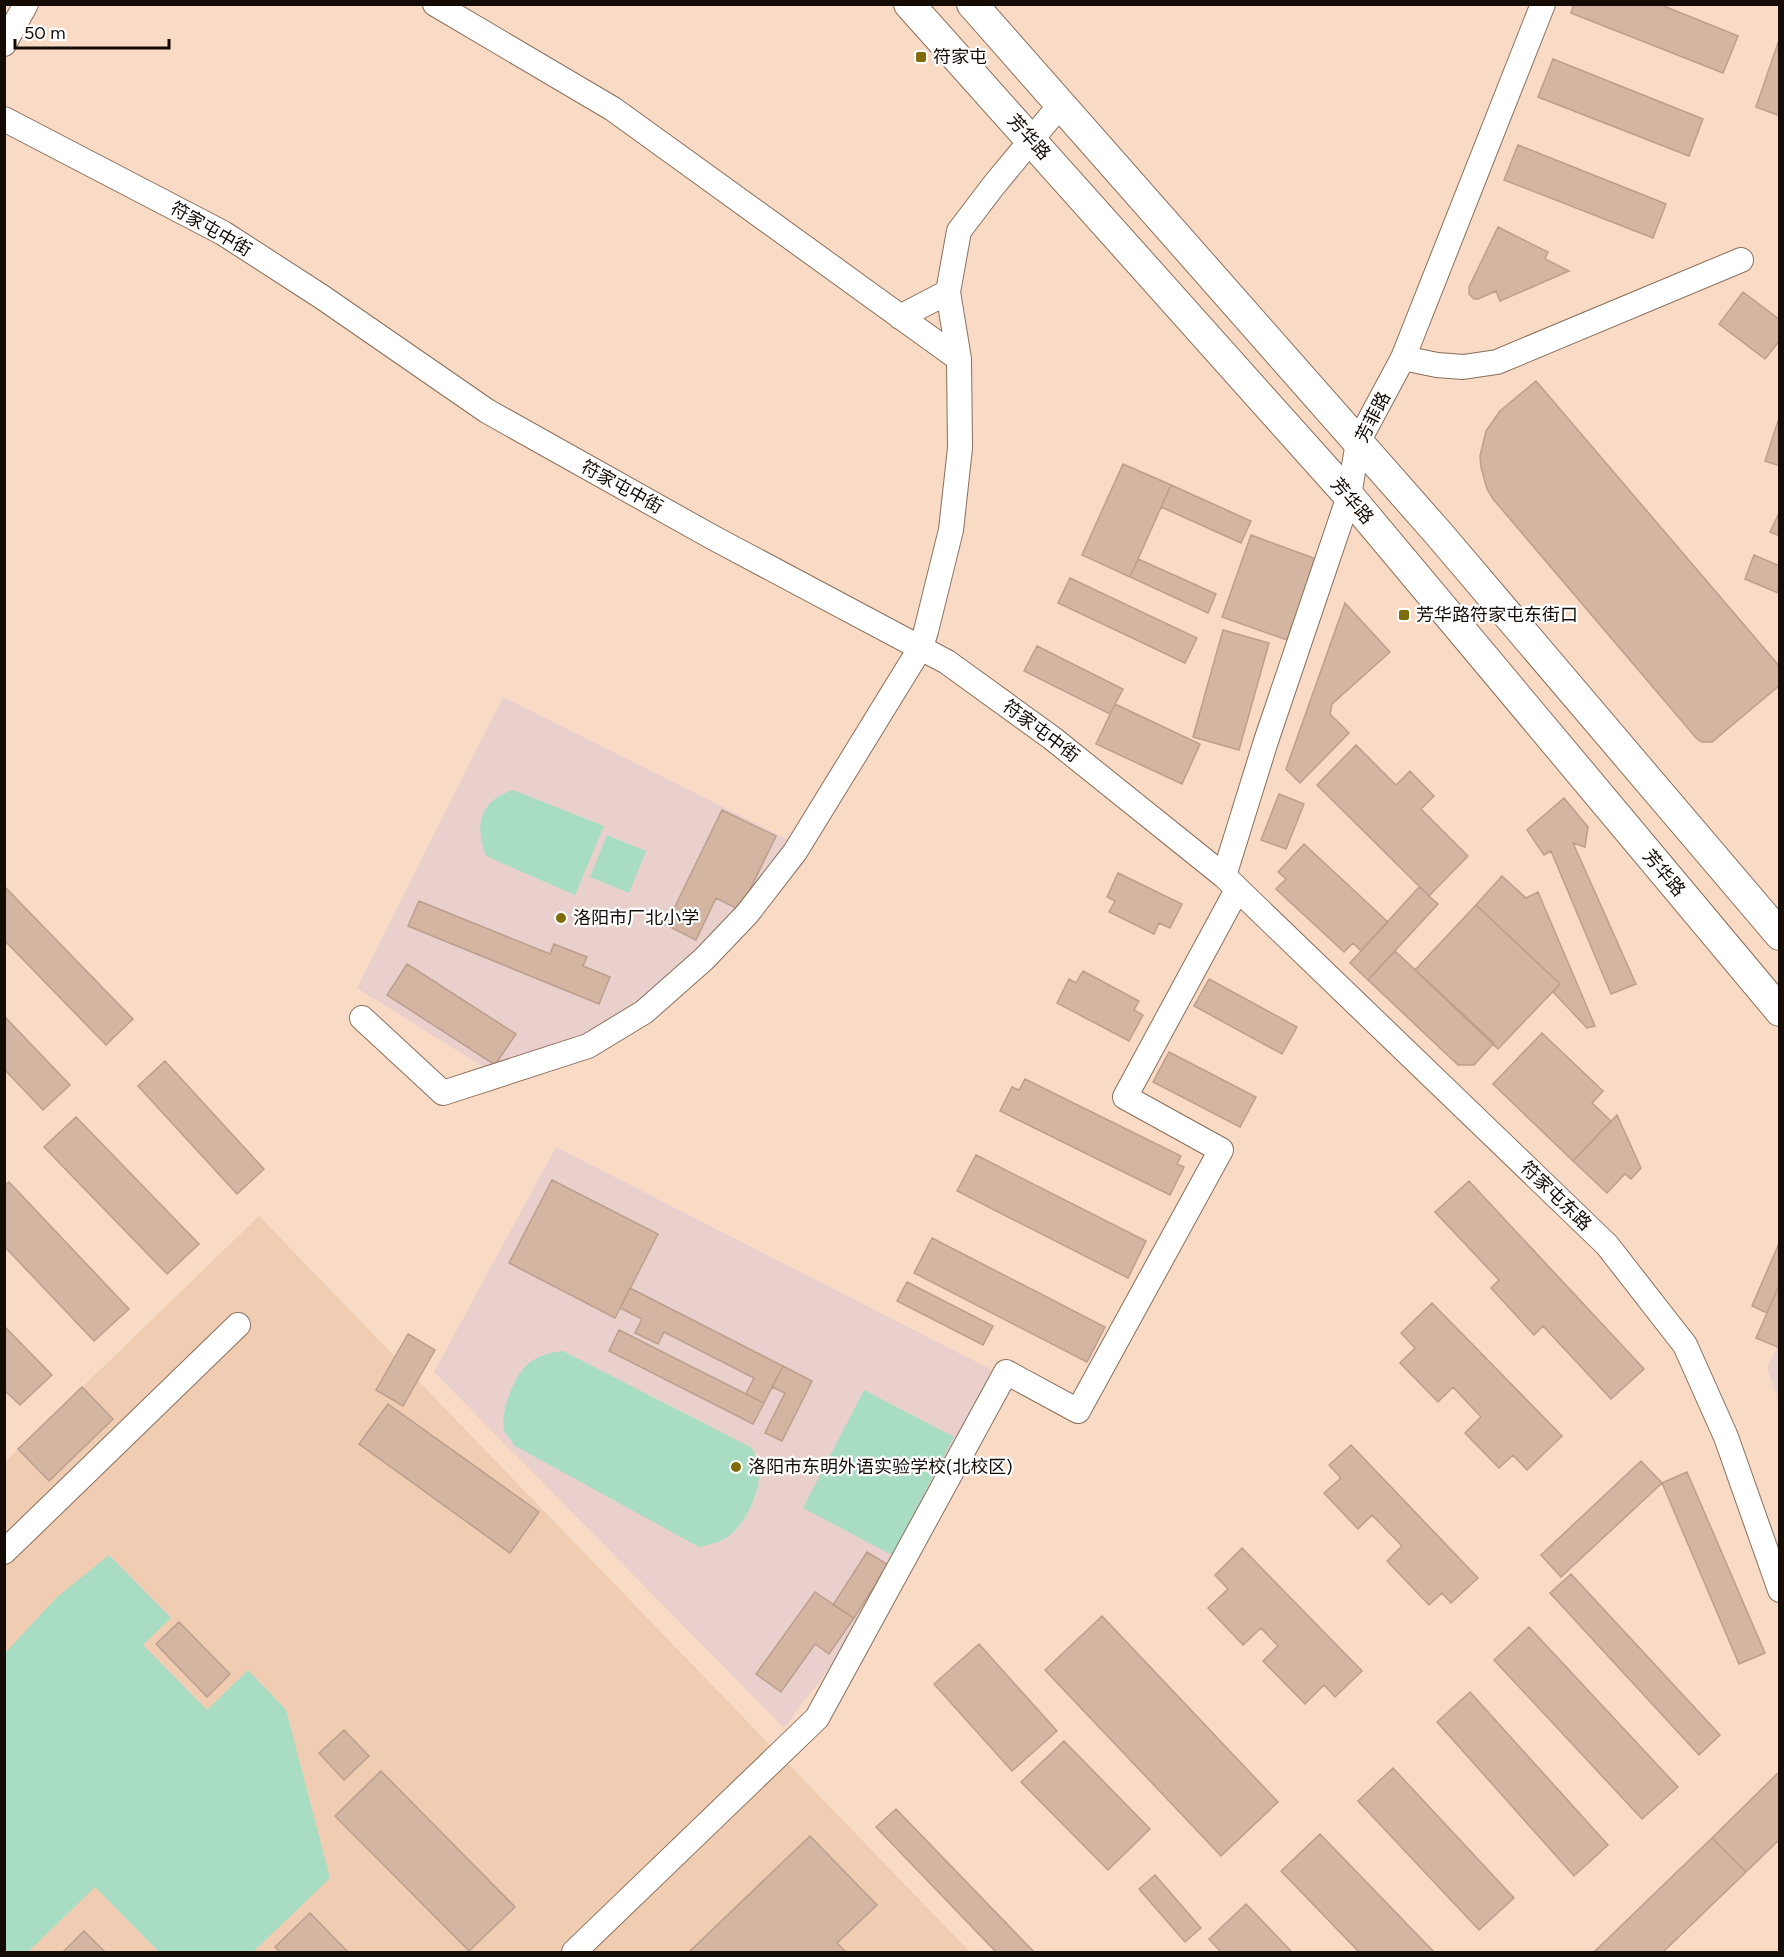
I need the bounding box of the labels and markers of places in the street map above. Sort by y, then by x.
place label: 符家屯 [933,46,987,68]
marker: 符家屯 [914,50,928,64]
place label: 芳华路符家屯东街口 [1416,604,1578,626]
marker: 芳华路符家屯东街口 [1397,608,1411,622]
place label: 洛阳市厂北小学 [573,907,699,929]
marker: 洛阳市厂北小学 [554,911,568,925]
place label: 洛阳市东明外语实验学校(北校区) [748,1456,1013,1478]
marker: 洛阳市东明外语实验学校(北校区) [729,1460,743,1474]

